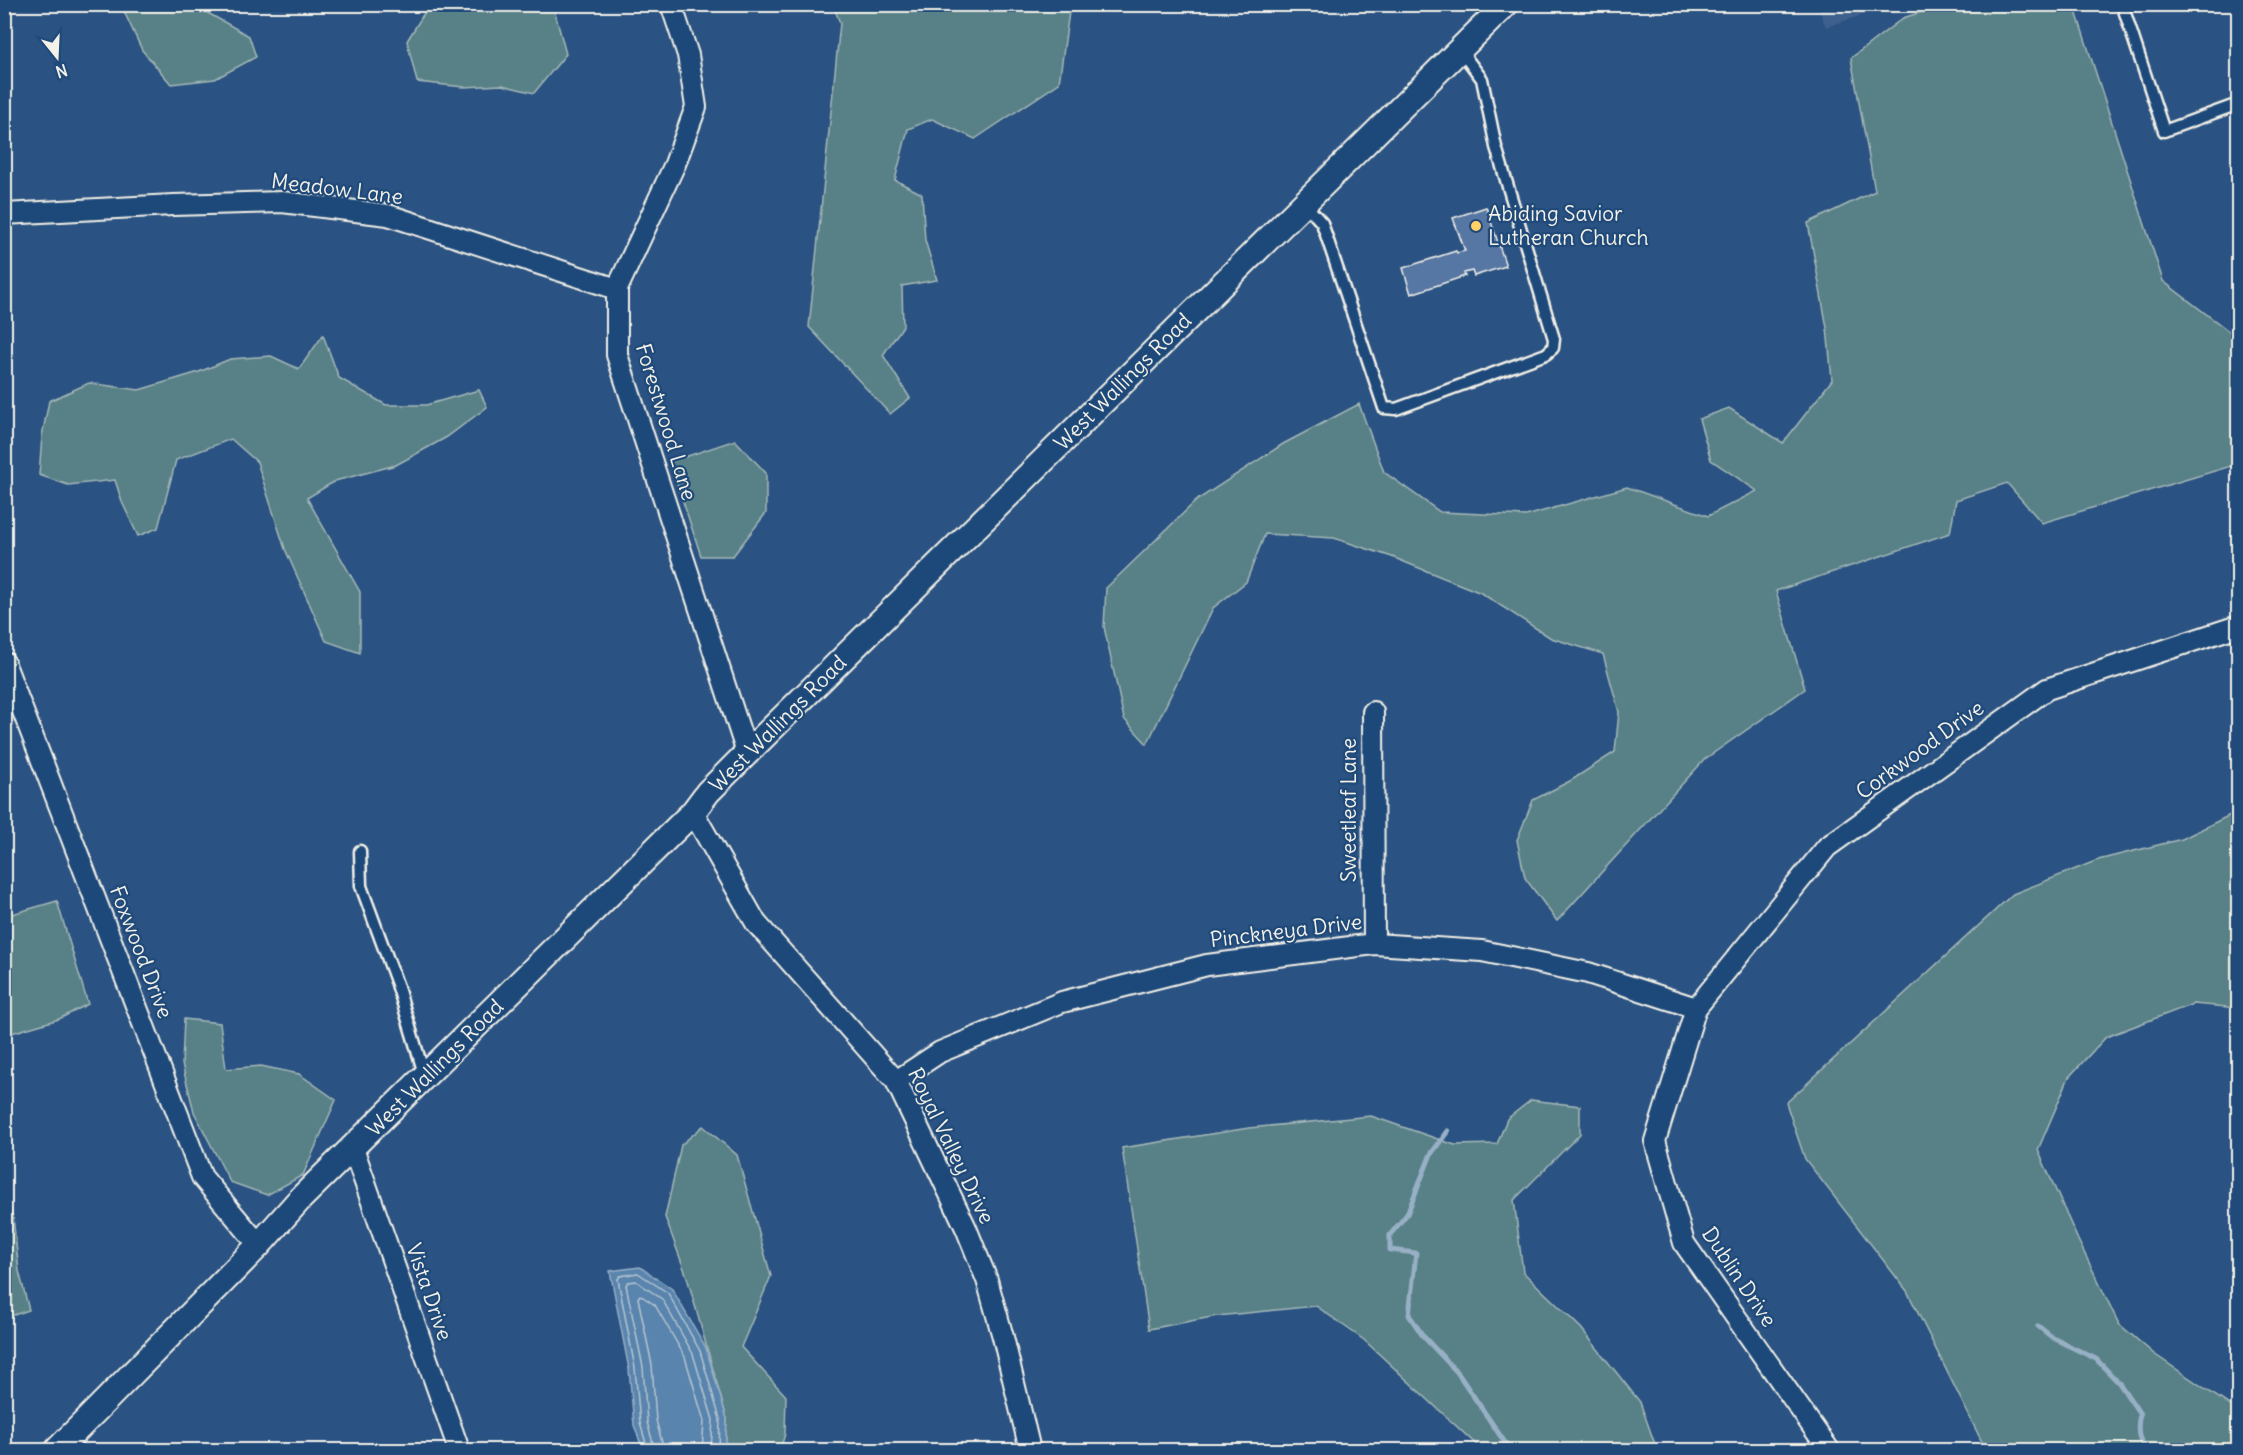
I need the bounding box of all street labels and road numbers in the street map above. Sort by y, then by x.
street label: Meadow Lane [270,167,404,210]
street label: West Wallings Road [1048,307,1197,456]
street label: Forestwood Lane [630,340,703,504]
street label: West Wallings Road [703,649,852,798]
street label: Corkwood Drive [1850,694,1989,805]
street label: Sweetleaf Lane [1335,738,1362,882]
street label: Foxwood Drive [104,882,179,1022]
street label: Pinckneya Drive [1208,908,1363,953]
street label: West Wallings Road [360,993,509,1142]
street label: Royal Valley Drive [902,1063,1001,1228]
street label: Dublin Drive [1696,1222,1783,1332]
street label: Vista Drive [400,1240,459,1344]

